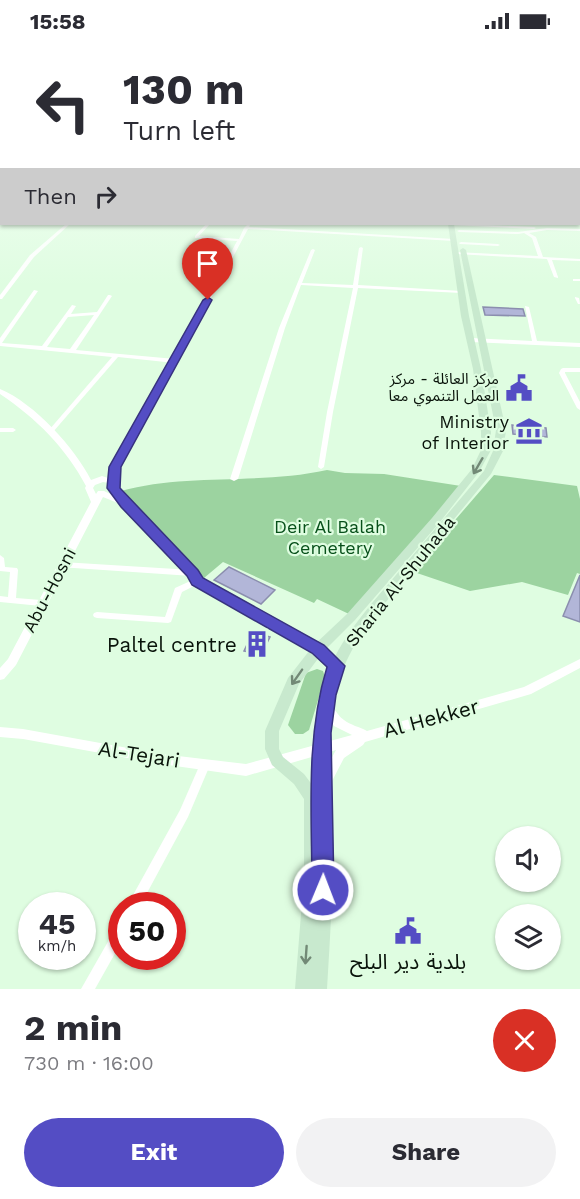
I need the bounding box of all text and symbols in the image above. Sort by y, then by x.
text: 15:58 [30,9,86,34]
text: 130 m [123,65,245,114]
icon: left [24,66,102,144]
text: Turn left [123,115,235,147]
icon: right [89,180,122,213]
text: Then [24,184,77,209]
pin [182,238,233,300]
icon: arrive [191,247,224,280]
place label: مركز العائلة - مركز العمل التنموي معا [388,370,499,407]
public building icon: مركز العائلة - مركز العمل التنموي معا [504,373,534,403]
place label: Ministry of Interior [421,411,510,453]
museum icon: Ministry of Interior [514,416,544,446]
one-way arrow [472,457,484,474]
street label: Sharia Al-Shuhada [341,511,459,651]
park label: Deir Al Balah Cemetery [274,516,386,558]
street label: Abu-Hosni [18,544,80,636]
building icon: Paltel centre [242,629,272,659]
place label: Paltel centre [107,632,237,657]
one-way arrow [291,669,303,685]
street label: Al Hekker [380,693,482,743]
street label: Al-Tejari [96,735,182,773]
map controls [495,826,561,970]
button: sound [495,826,561,892]
position arrow [291,858,355,922]
speed limit sign: 50 [108,892,186,970]
button: layers [495,904,561,970]
text: 45 [39,906,75,941]
public building icon: بلدية دير البلح [393,916,423,946]
text: km/h [38,937,76,955]
one-way arrow [301,945,312,965]
place label: بلدية دير البلح [350,949,466,977]
text: 2 min [24,1007,122,1049]
button: close [493,1009,556,1072]
text: 730 m · 16:00 [24,1051,154,1075]
button: Exit [24,1118,284,1187]
button: Share [296,1118,556,1187]

